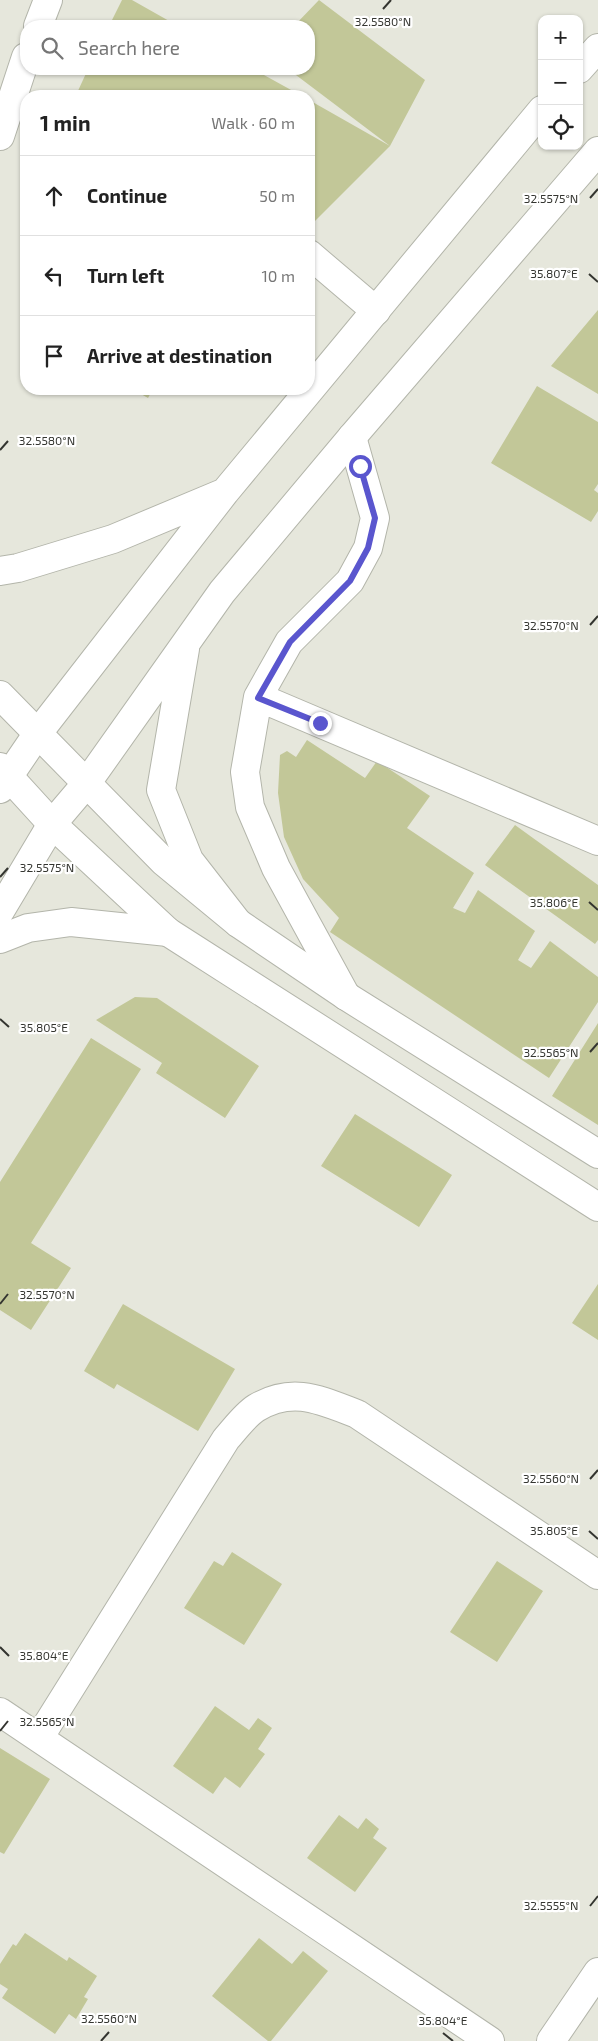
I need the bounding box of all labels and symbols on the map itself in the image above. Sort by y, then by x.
text: 32.5580°N [355,14,411,28]
text: 32.5575°N [524,191,578,205]
text: 35.807°E [530,266,578,280]
text: 32.5580°N [19,433,75,447]
route start [349,455,372,478]
text: 32.5570°N [523,618,579,632]
route end [309,712,332,735]
text: 32.5575°N [20,860,74,874]
text: 35.806°E [530,895,578,909]
text: 35.805°E [20,1020,68,1034]
text: 32.5565°N [523,1045,579,1059]
text: 32.5570°N [19,1287,75,1301]
text: 32.5560°N [523,1471,579,1485]
text: 35.805°E [530,1523,578,1537]
text: 35.804°E [20,1648,69,1662]
text: 32.5565°N [19,1714,75,1728]
text: 32.5555°N [524,1898,578,1912]
text: 32.5560°N [81,2011,137,2025]
text: 35.804°E [419,2013,468,2027]

